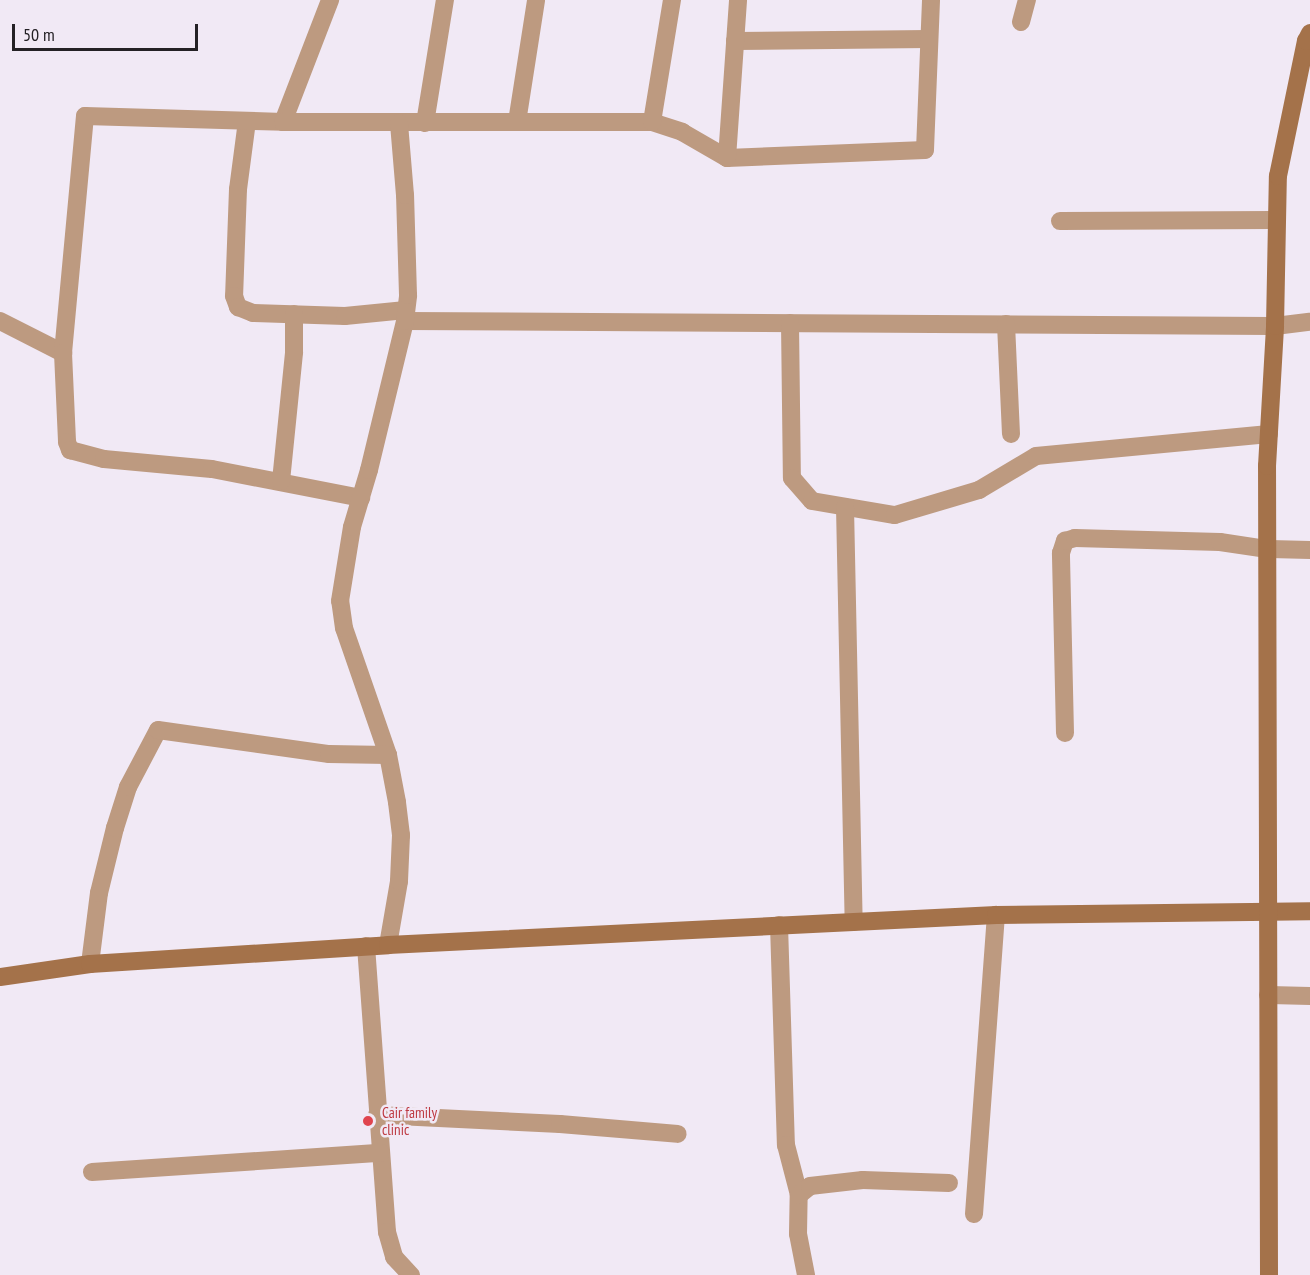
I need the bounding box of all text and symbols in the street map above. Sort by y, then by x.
scale bar [15,12,201,50]
text: 50 m [23,23,55,46]
place label: Cair family clinic [382,1103,437,1138]
marker: Cair family clinic [359,1112,377,1130]

